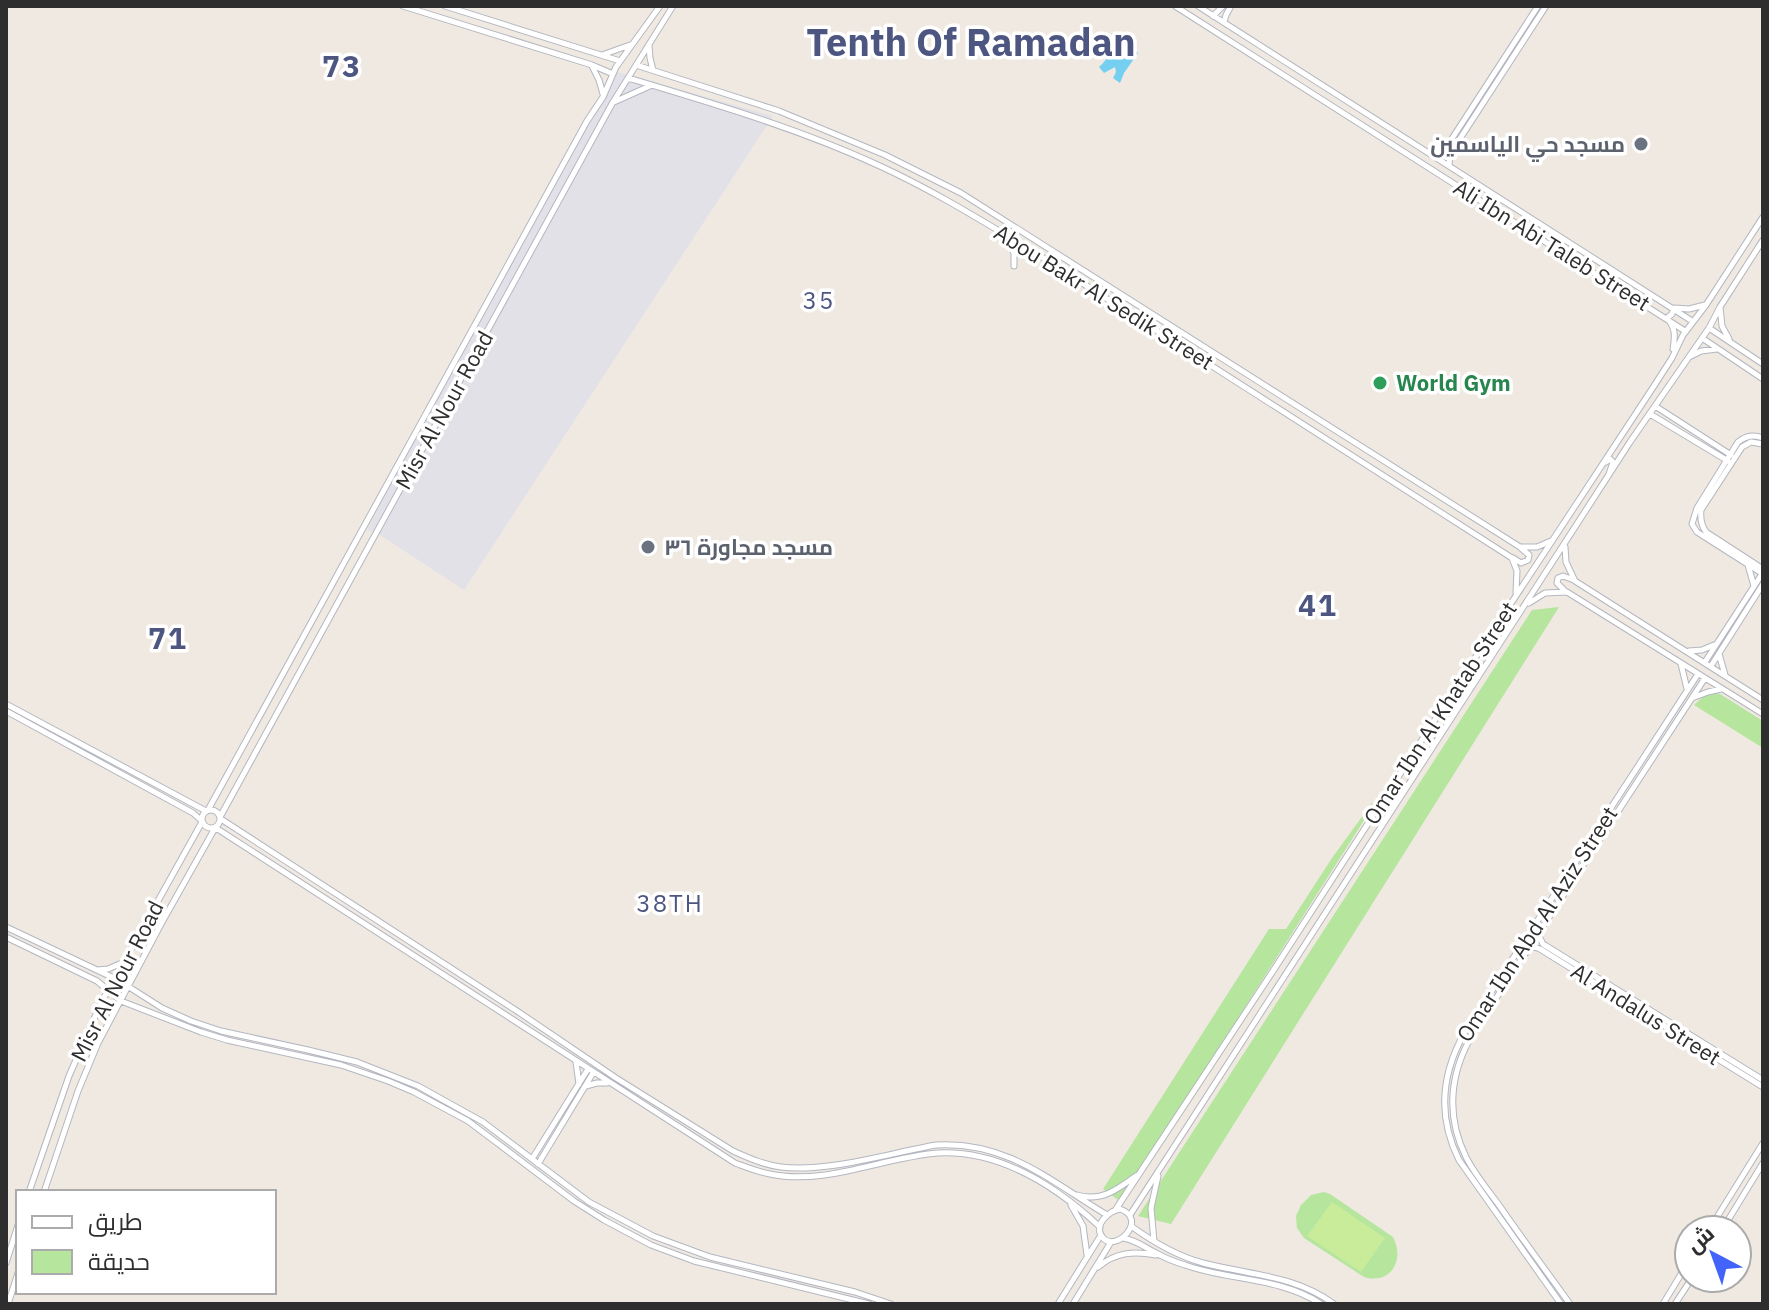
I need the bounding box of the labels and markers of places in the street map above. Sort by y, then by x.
place label: مسجد حي الياسمين [1430,129,1625,162]
marker: مسجد حي الياسمين [1632,135,1650,153]
place label: World Gym [1396,368,1511,397]
marker: World Gym [1371,374,1389,392]
place label: مسجد مجاورة ٣٦ [664,532,833,561]
marker: مسجد مجاورة ٣٦ [639,538,657,556]

